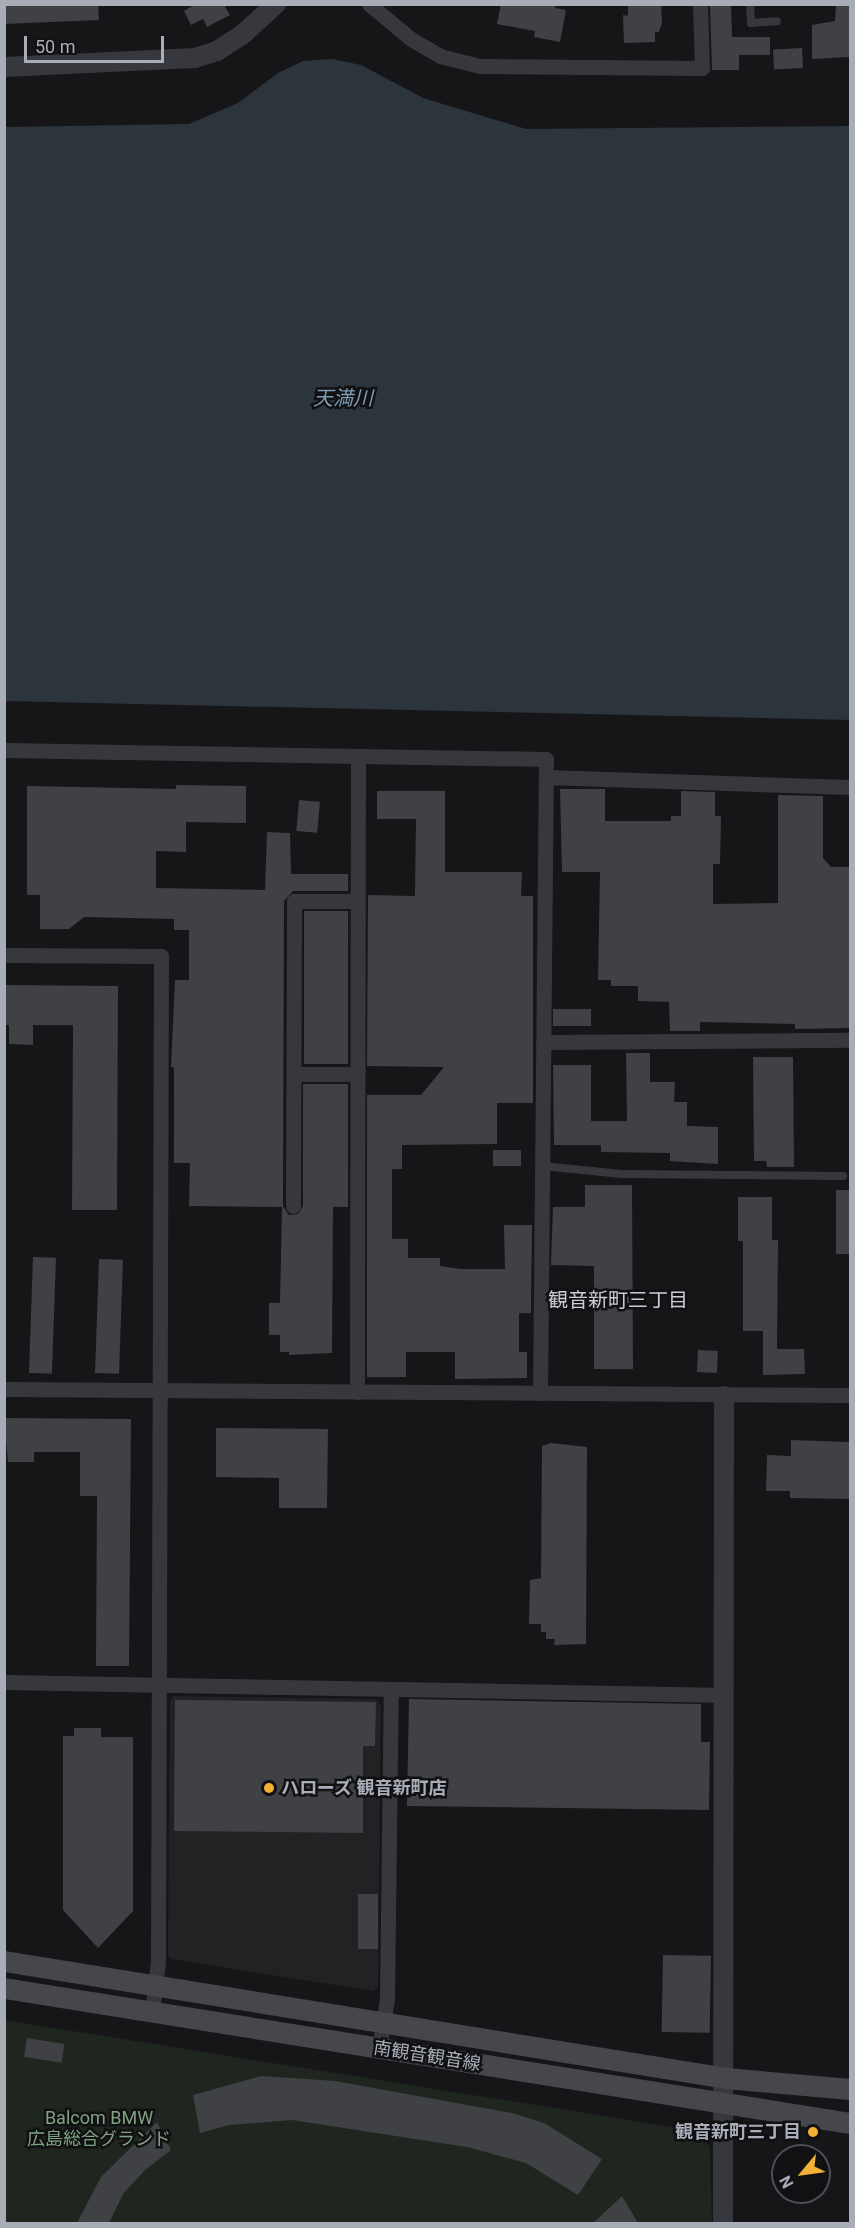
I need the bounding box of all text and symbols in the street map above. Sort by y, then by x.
scale bar [27,24,166,62]
text: 50 m [35,36,75,57]
water label: 天満川 [313,386,373,410]
district label: 観音新町三丁目 [548,1288,688,1312]
place label: ハローズ 観音新町店 [281,1777,447,1799]
marker: ハローズ 観音新町店 [262,1781,276,1795]
street label: 南観音観音線 [372,2037,482,2075]
park label: Balcom BMW 広島総合グランド [27,2108,171,2150]
place label: 観音新町三丁目 [675,2121,801,2143]
marker: 観音新町三丁目 [806,2125,820,2139]
north arrow [771,2144,831,2204]
text: N [776,2172,798,2192]

